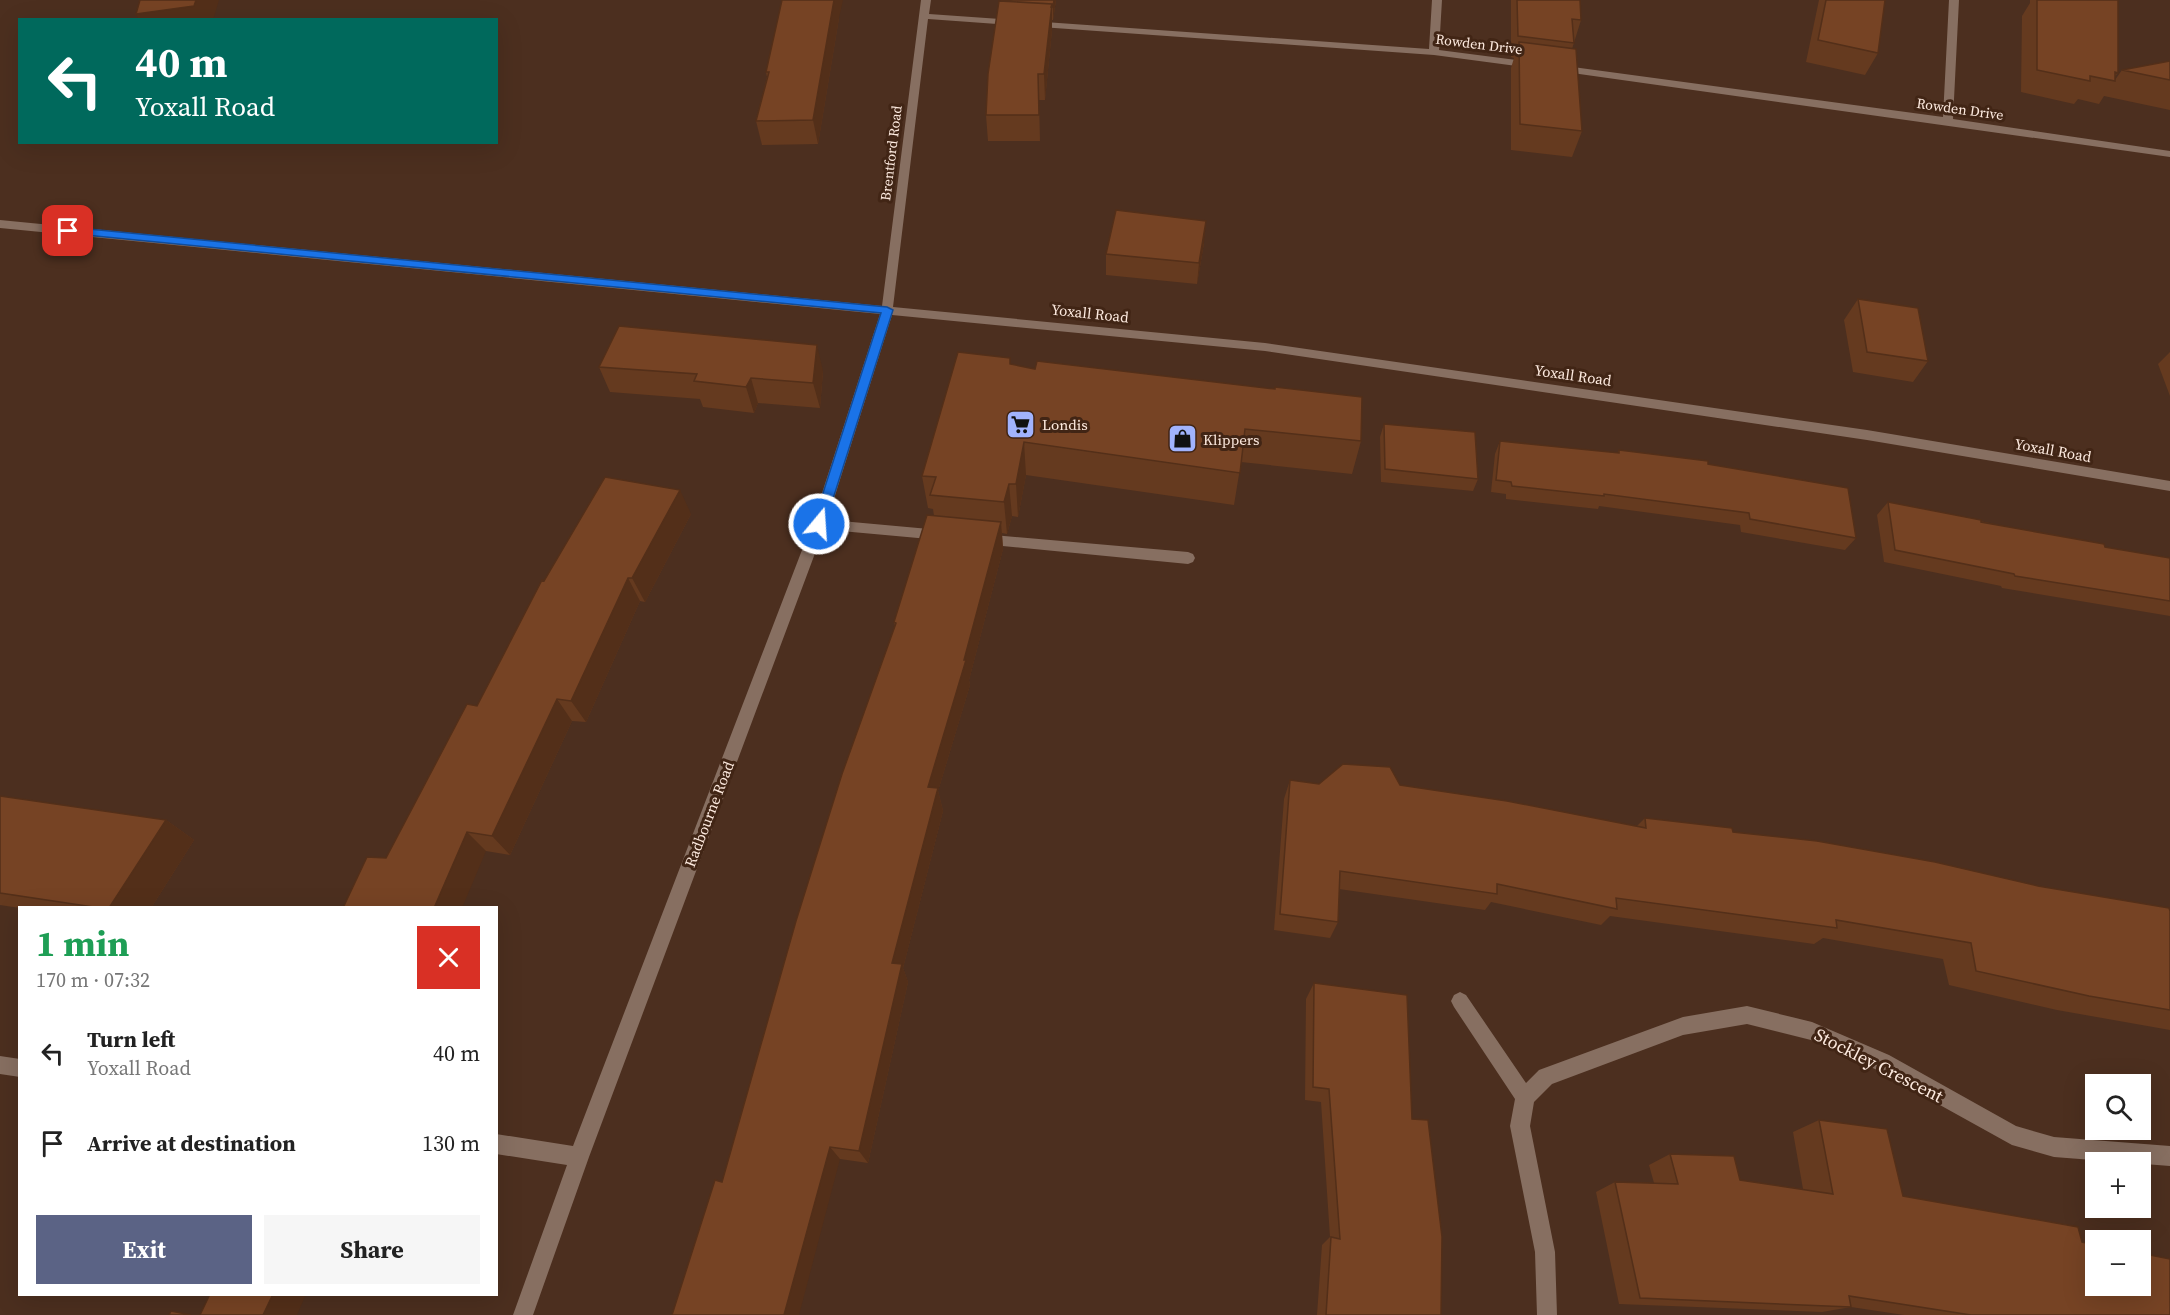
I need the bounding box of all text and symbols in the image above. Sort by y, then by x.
street label: Rowden Drive [1434,29,1524,59]
text: 40 m [135,33,228,91]
icon: left [36,42,114,120]
text: Yoxall Road [135,88,275,125]
street label: Rowden Drive [1915,93,2005,125]
street label: Brentford Road [875,104,907,202]
pin [42,205,93,256]
icon: arrive [51,214,84,247]
street label: Yoxall Road [1050,298,1130,328]
street label: Yoxall Road [1533,359,1613,391]
supermarket icon: Londis [1005,408,1037,440]
place label: Londis [1042,414,1088,435]
shop icon: Klippers [1166,423,1198,455]
place label: Klippers [1203,429,1260,450]
street label: Yoxall Road [2013,433,2094,467]
position arrow [787,492,851,556]
street label: Radbourne Road [679,758,739,870]
text: 1 min [36,919,129,968]
button: close [417,926,480,989]
text: 170 m · 07:32 [36,966,150,994]
street label: Stockley Crescent [1810,1022,1948,1108]
text: Turn left [87,1024,175,1054]
icon: left [36,1037,69,1070]
text: 40 m [433,1038,480,1068]
text: Yoxall Road [87,1054,191,1082]
map controls [2085,1074,2151,1296]
button: search [2085,1074,2151,1140]
icon: arrive [36,1127,69,1160]
text: Arrive at destination [87,1128,296,1158]
text: 130 m [422,1128,480,1158]
button: + [2085,1152,2151,1218]
button: Exit [36,1215,252,1284]
button: Share [264,1215,480,1284]
button: − [2085,1230,2151,1296]

